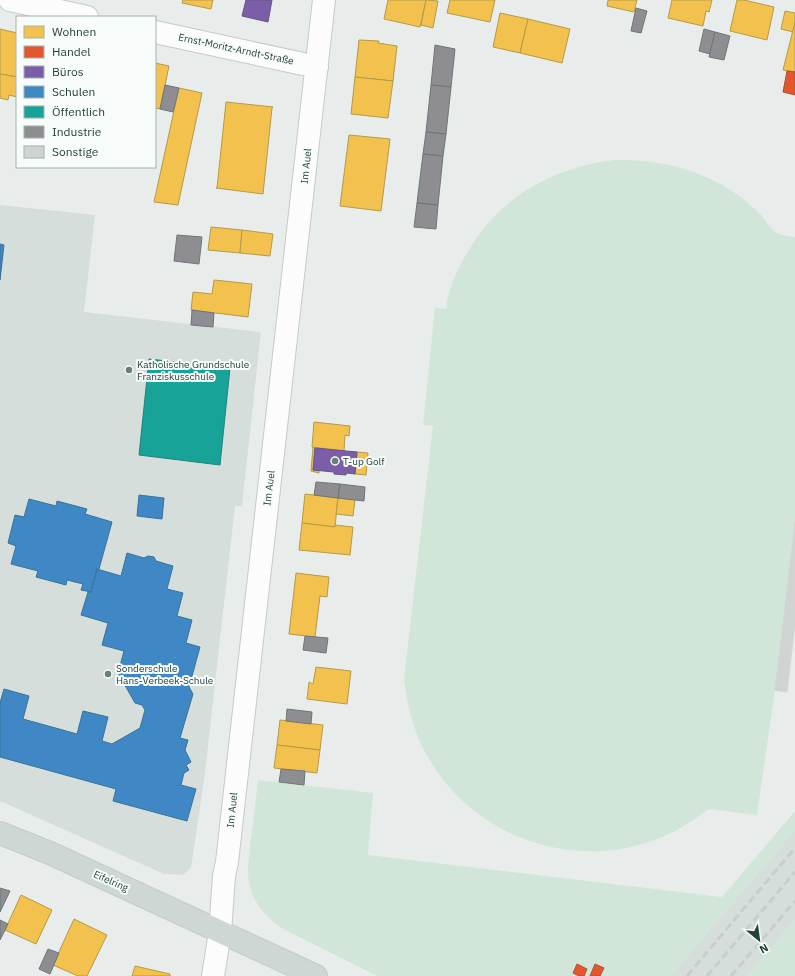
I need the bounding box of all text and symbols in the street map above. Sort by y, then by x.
legend [16,16,156,168]
text: Wohnen [52,24,96,39]
street label: Ernst-Moritz-Arndt-Straße [177,30,295,68]
text: Handel [52,44,91,59]
text: Büros [52,64,84,79]
text: Schulen [52,84,95,99]
text: Öffentlich [52,104,105,119]
text: Industrie [52,124,102,139]
text: Sonstige [52,144,99,159]
street label: Im Auel [298,147,314,184]
place label: Katholische Grundschule Franziskusschule [137,358,250,383]
marker: Katholische Grundschule Franziskusschule [124,365,134,375]
place label: T-up Golf [343,455,385,468]
marker: T-up Golf [330,456,340,466]
street label: Im Auel [260,469,278,506]
place label: Sonderschule Hans-Verbeek-Schule [116,662,214,687]
marker: Sonderschule Hans-Verbeek-Schule [103,669,113,679]
street label: Im Auel [224,791,240,828]
street label: Eifelring [92,868,131,895]
north arrow [739,920,779,960]
text: N [757,941,771,957]

